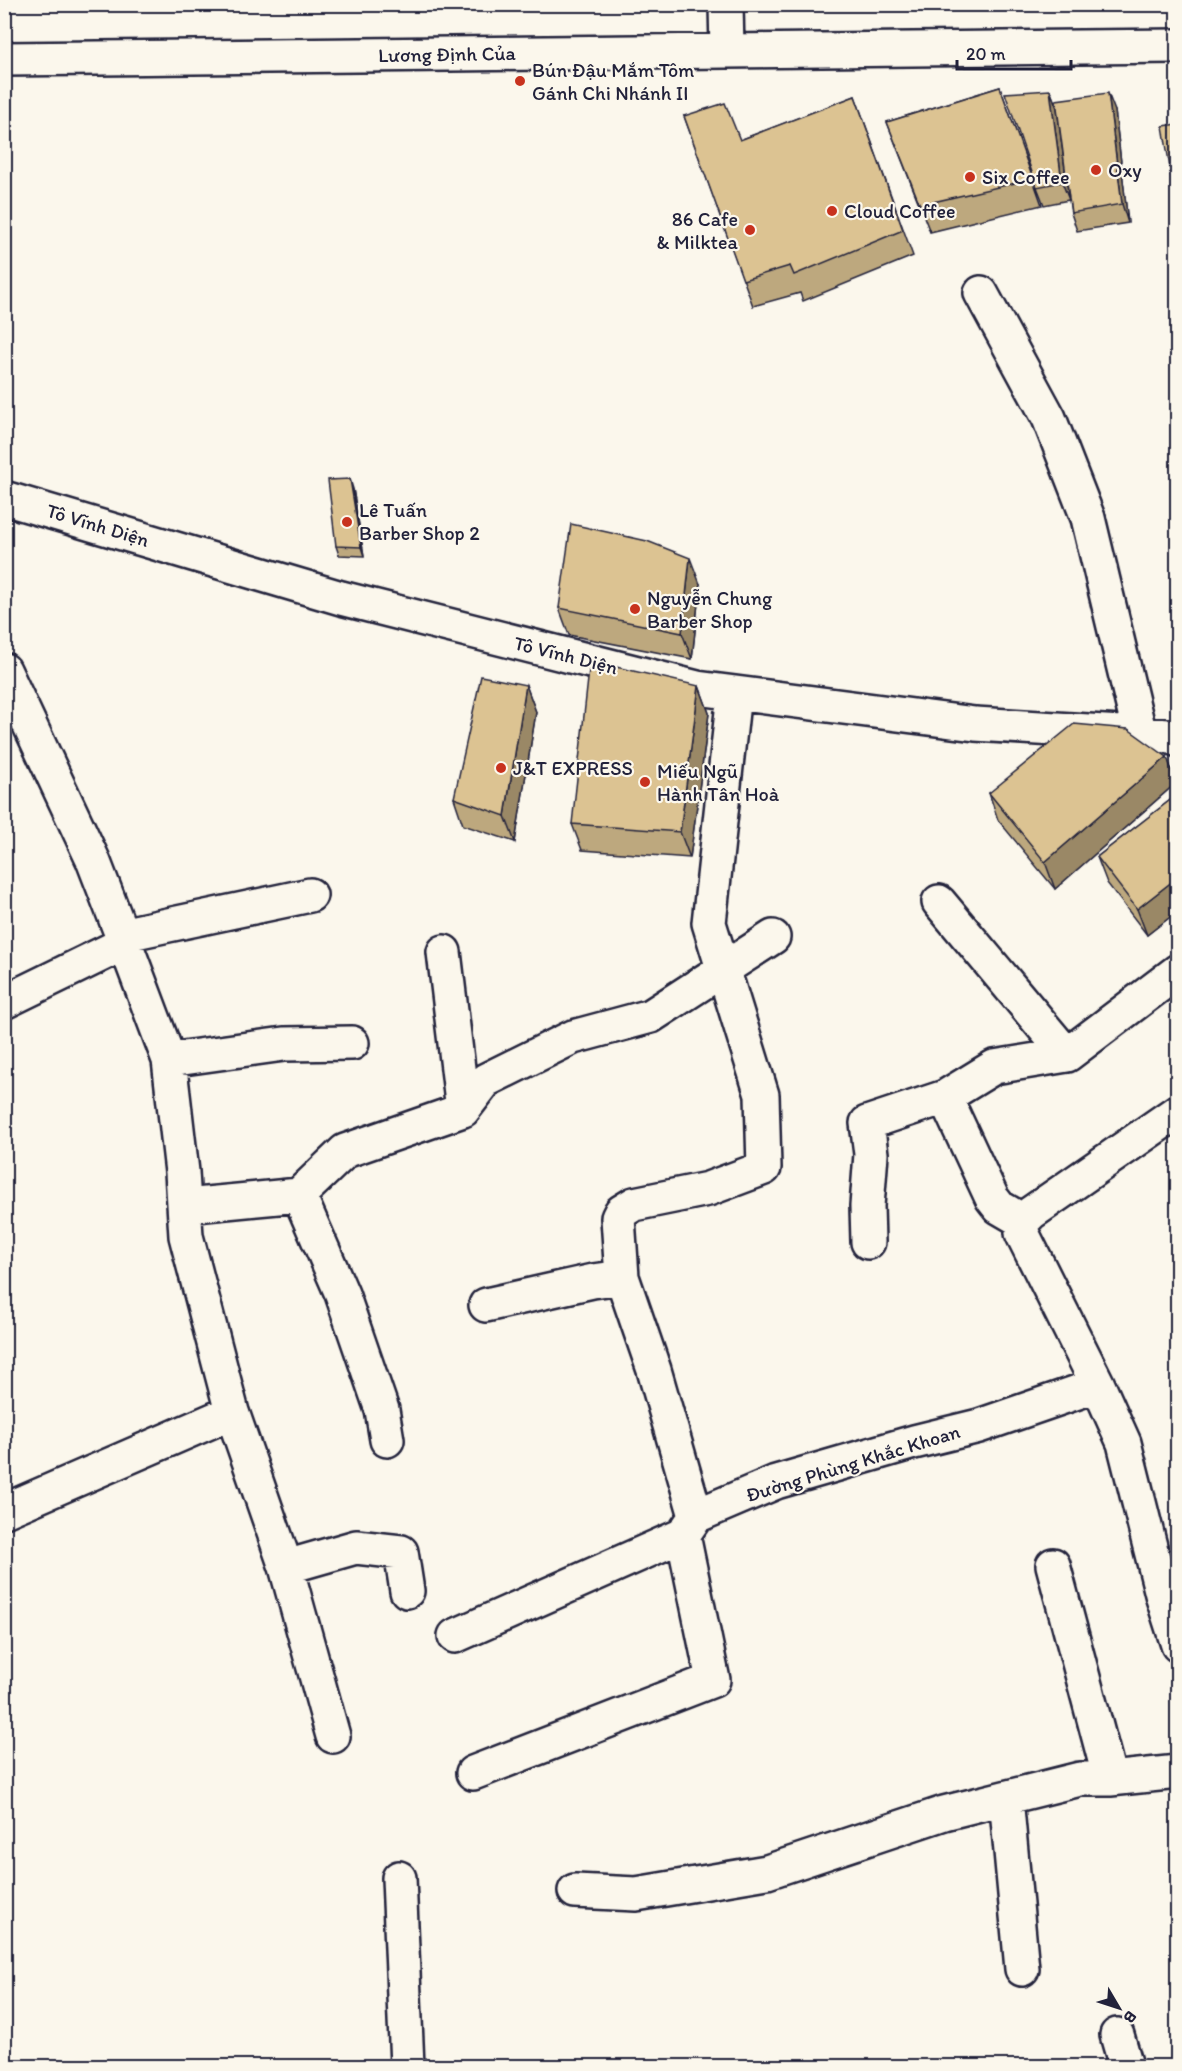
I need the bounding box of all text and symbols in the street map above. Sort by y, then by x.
scale bar [957,33,1071,71]
street label: Lương Định Của [378,41,517,67]
text: 20 m [966,43,1006,65]
place label: Bún Đậu Mắm Tôm Gánh Chi Nhánh II [532,58,694,105]
marker: Bún Đậu Mắm Tôm Gánh Chi Nhánh II [513,74,527,88]
place label: Oxy [1108,158,1142,182]
marker: Oxy [1089,163,1103,177]
place label: Six Coffee [982,165,1070,189]
marker: Six Coffee [963,170,977,184]
place label: Cloud Coffee [844,199,956,223]
marker: Cloud Coffee [825,204,839,218]
place label: 86 Cafe & Milktea [656,207,739,254]
marker: 86 Cafe & Milktea [743,223,757,237]
street label: Tô Vĩnh Diện [44,498,152,552]
place label: Lê Tuấn Barber Shop 2 [359,498,480,545]
marker: Lê Tuấn Barber Shop 2 [340,515,354,529]
place label: Nguyễn Chung Barber Shop [647,586,773,633]
marker: Nguyễn Chung Barber Shop [628,602,642,616]
street label: Tô Vĩnh Diện [512,631,620,679]
place label: J&T EXPRESS [513,756,633,780]
place label: Miếu Ngũ Hành Tân Hoà [657,759,780,806]
marker: J&T EXPRESS [494,761,508,775]
marker: Miếu Ngũ Hành Tân Hoà [638,775,652,789]
street label: Đường Phùng Khắc Khoan [743,1419,963,1507]
north arrow [1089,1978,1149,2038]
text: B [1119,2007,1141,2028]

